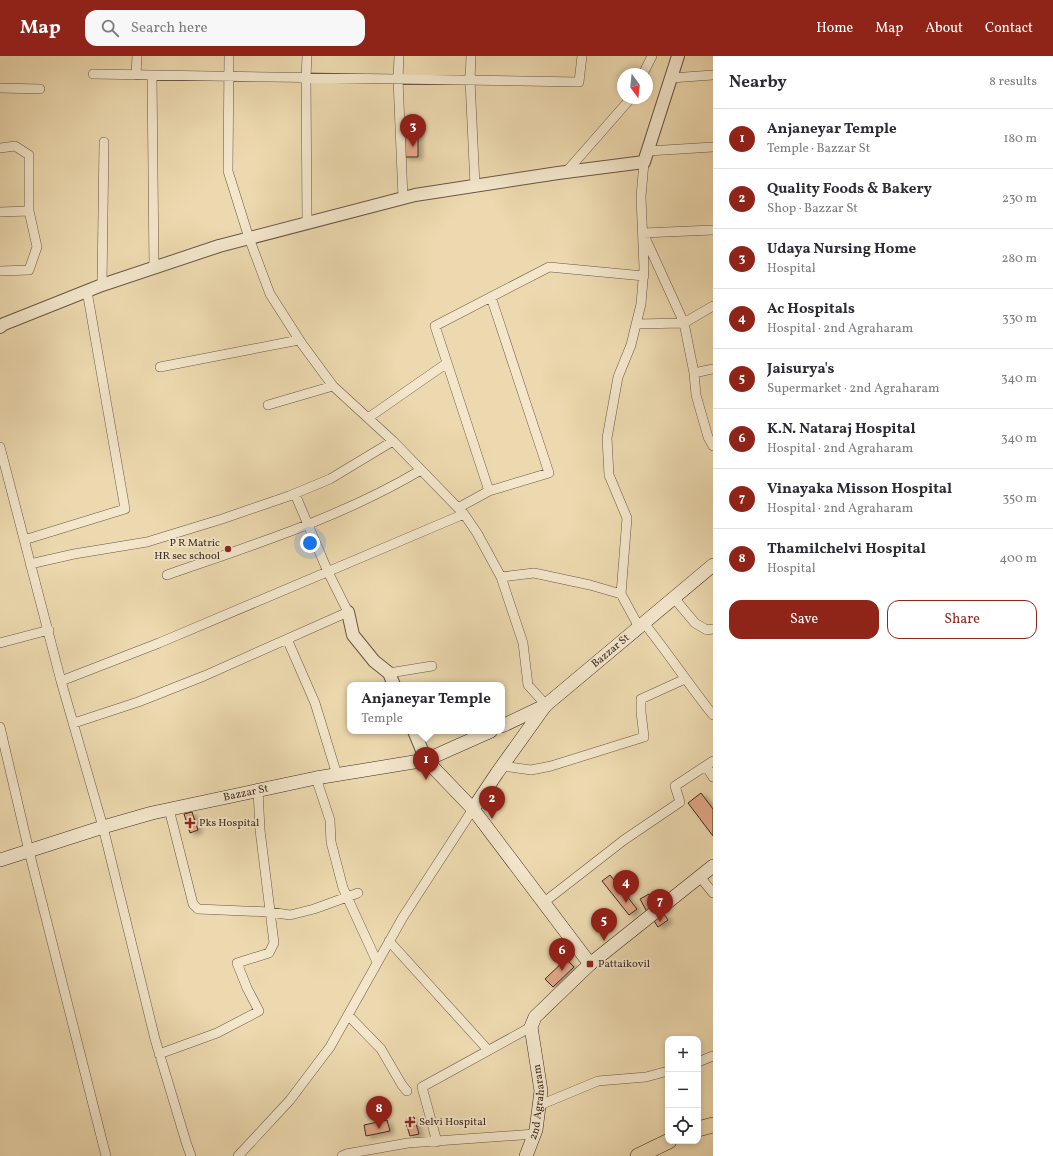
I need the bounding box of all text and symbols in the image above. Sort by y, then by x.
search box [85,10,365,46]
text: Map [20,15,61,41]
icon: search [99,17,121,39]
text: Search here [131,18,208,39]
text: Home [816,19,853,38]
text: Map [875,19,903,38]
text: About [925,19,963,38]
text: Contact [985,19,1033,38]
north arrow [617,68,653,104]
text: Nearby [729,71,787,94]
text: 8 results [989,73,1037,91]
pin: 3 [400,114,426,147]
text: Anjaneyar Temple [767,119,897,140]
text: 1 [739,130,745,148]
text: 180 m [1003,130,1037,148]
text: Temple · Bazzar St [767,140,870,158]
text: Quality Foods & Bakery [767,179,932,200]
text: 2 [739,190,745,208]
text: 230 m [1002,190,1037,208]
text: Shop · Bazzar St [767,200,858,218]
text: Udaya Nursing Home [767,239,916,260]
text: 3 [739,250,745,268]
text: 280 m [1001,250,1037,268]
text: Hospital [767,260,816,278]
text: Ac Hospitals [767,299,855,320]
text: 4 [738,310,746,328]
text: 330 m [1002,310,1037,328]
text: Hospital · 2nd Agraharam [767,320,913,338]
text: Jaisurya's [767,359,834,380]
text: 5 [739,370,745,388]
text: 340 m [1001,370,1037,388]
text: Supermarket · 2nd Agraharam [767,380,939,398]
text: K.N. Nataraj Hospital [767,419,916,440]
text: 6 [738,430,746,448]
text: 340 m [1001,430,1037,448]
text: Hospital · 2nd Agraharam [767,440,913,458]
text: Vinayaka Misson Hospital [767,479,952,500]
text: 7 [739,490,745,508]
text: 350 m [1002,490,1037,508]
text: Hospital · 2nd Agraharam [767,500,913,518]
your location [300,533,320,553]
place label: P R Matric HR sec school [154,536,220,564]
text: Thamilchelvi Hospital [767,539,926,560]
marker: P R Matric HR sec school [223,544,233,554]
text: 8 [738,550,746,568]
text: 400 m [1000,550,1037,568]
text: Hospital [767,560,816,578]
button: Save [729,600,879,639]
button: Share [887,600,1037,639]
street label: Bazzar St [588,630,633,671]
popup [347,682,505,734]
text: Anjaneyar Temple [361,689,491,710]
text: Temple [361,710,403,728]
pin: 1 [413,747,439,780]
street label: Bazzar St [222,781,270,805]
pin: 2 [479,786,505,819]
place label: Pks Hospital [199,816,259,831]
marker: Pks Hospital [184,817,196,829]
pin: 4 [613,870,639,903]
pin: 7 [647,889,673,922]
pin: 5 [591,908,617,941]
pin: 6 [549,938,575,971]
place label: Pattaikovil [598,957,650,972]
marker: Pattaikovil [585,959,595,969]
map controls [665,1036,701,1144]
button: + [665,1036,701,1072]
street label: 2nd Agraharam [525,1063,549,1142]
button: − [665,1072,701,1108]
pin: 8 [366,1096,392,1129]
button: locate [665,1108,701,1144]
place label: Selvi Hospital [419,1115,486,1130]
marker: Selvi Hospital [404,1116,416,1128]

